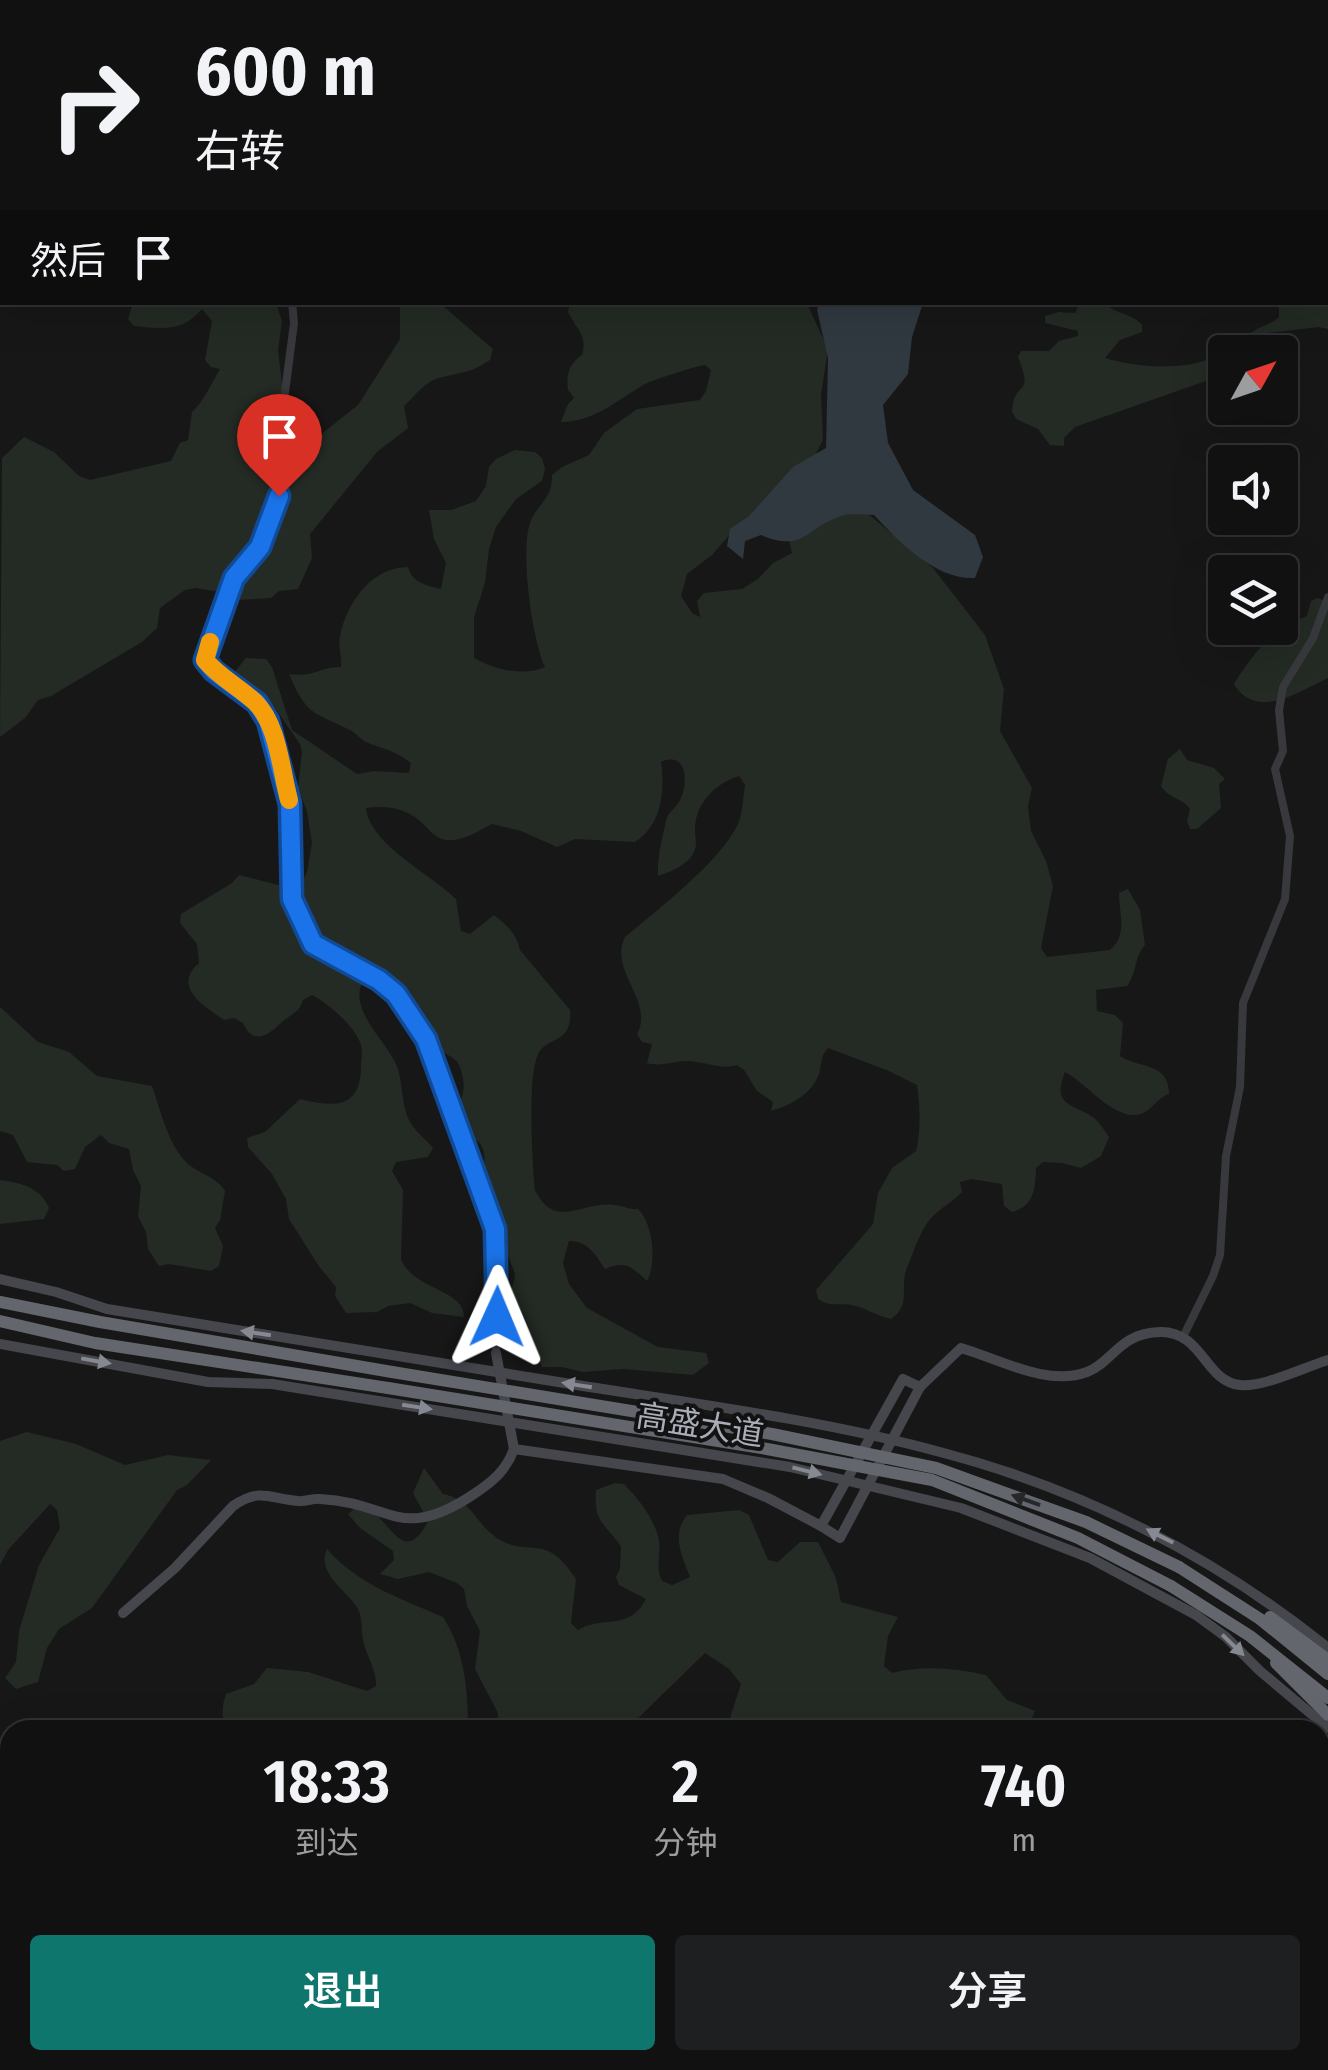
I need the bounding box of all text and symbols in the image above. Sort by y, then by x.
text: 600 m [195,30,376,114]
icon: right [30,40,160,170]
text: 右转 [195,125,285,179]
icon: arrive [126,230,181,285]
text: 然后 [30,238,106,284]
north arrow [1208,335,1298,425]
map controls [1208,335,1298,645]
pin [237,394,322,497]
icon: arrive [252,409,307,464]
button: sound [1208,445,1298,535]
button: layers [1208,555,1298,645]
position arrow [445,1265,549,1369]
one-way arrow [240,1325,271,1341]
one-way arrow [81,1354,112,1369]
one-way arrow [561,1377,592,1392]
street label: 高盛大道 [634,1396,766,1454]
one-way arrow [402,1400,433,1415]
one-way arrow [792,1464,823,1480]
one-way arrow [1010,1492,1040,1507]
one-way arrow [1145,1528,1174,1545]
one-way arrow [1221,1633,1245,1656]
text: 18:33 [263,1746,390,1818]
text: 2 [672,1746,699,1818]
text: 740 [981,1750,1067,1822]
text: m [1011,1821,1036,1859]
text: 到达 [295,1824,359,1862]
text: 分钟 [653,1824,717,1862]
button: 退出 [30,1935,655,2050]
button: 分享 [675,1935,1300,2050]

